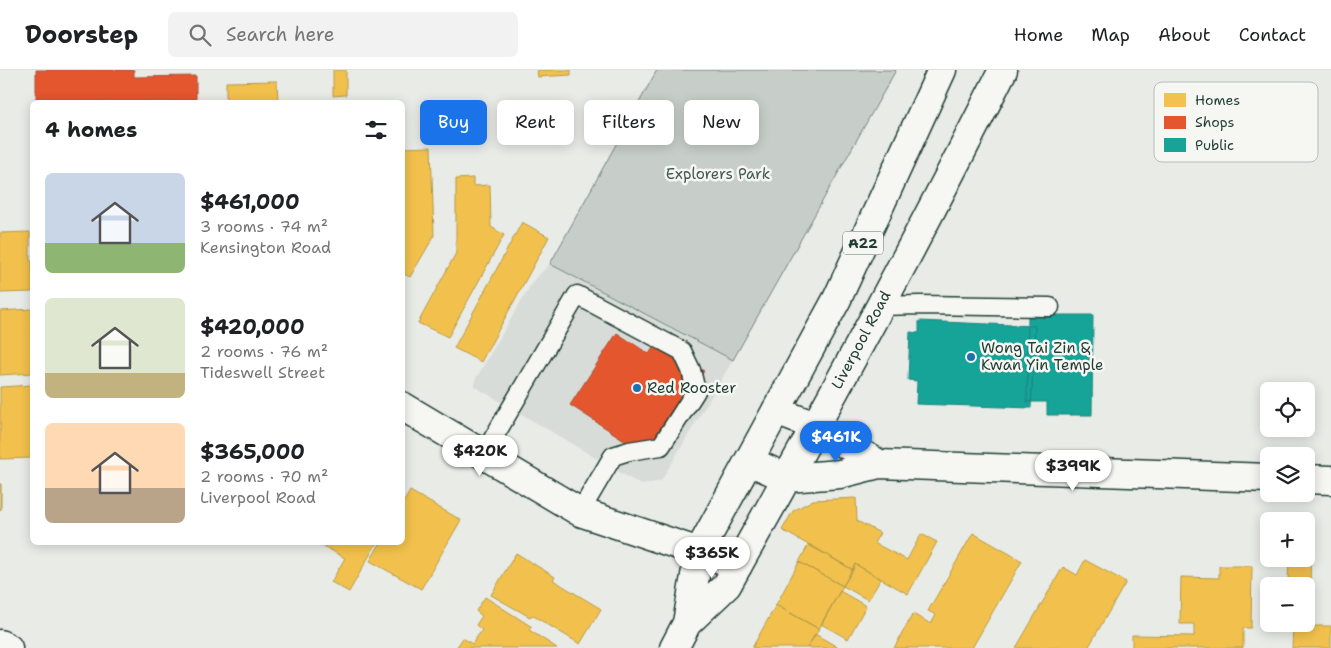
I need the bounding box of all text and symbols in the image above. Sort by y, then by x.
search box [168,12,518,57]
text: Doorstep [25,19,138,51]
icon: search [186,21,214,49]
text: Search here [226,22,335,47]
text: Home [1014,23,1063,47]
text: Map [1091,23,1130,47]
text: About [1158,23,1211,47]
text: Contact [1239,23,1306,47]
legend [1154,82,1318,162]
text: Homes [1195,91,1240,109]
chip: Buy [420,100,487,145]
chip: Rent [497,100,574,145]
chip: Filters [584,100,674,145]
chip: New [684,100,759,145]
text: Shops [1195,113,1234,131]
text: 4 homes [45,116,137,144]
icon: filters [362,116,390,144]
text: Public [1195,136,1234,154]
park label: Explorers Park [666,164,770,184]
text: $461,000 [200,188,300,216]
icon: home [85,193,145,253]
text: 3 rooms · 74 m² [200,216,328,237]
road number: A22 [843,232,883,254]
text: Kensington Road [200,237,331,258]
street label: Liverpool Road [827,287,896,393]
text: $420,000 [200,313,305,341]
icon: home [85,318,145,378]
place label: Wong Tai Zin & Kwan Yin Temple [981,338,1104,375]
text: 2 rooms · 76 m² [200,341,328,362]
marker: Wong Tai Zin & Kwan Yin Temple [965,351,977,363]
text: Tideswell Street [200,362,325,383]
place label: Red Rooster [647,378,736,398]
marker: Red Rooster [631,382,643,394]
map controls [1260,382,1315,632]
button: locate [1260,382,1315,437]
pin: $461K [801,420,871,463]
text: $461K [811,426,861,447]
pin: $420K [445,434,515,477]
text: $365,000 [200,438,305,466]
text: $420K [453,440,507,461]
icon: home [85,443,145,503]
button: layers [1260,447,1315,502]
pin: $399K [1038,450,1108,492]
text: $399K [1046,455,1100,476]
text: 2 rooms · 70 m² [200,466,328,487]
text: Liverpool Road [200,487,316,508]
button: + [1260,512,1315,567]
pin: $365K [677,536,747,579]
text: $365K [685,542,739,563]
button: − [1260,577,1315,632]

